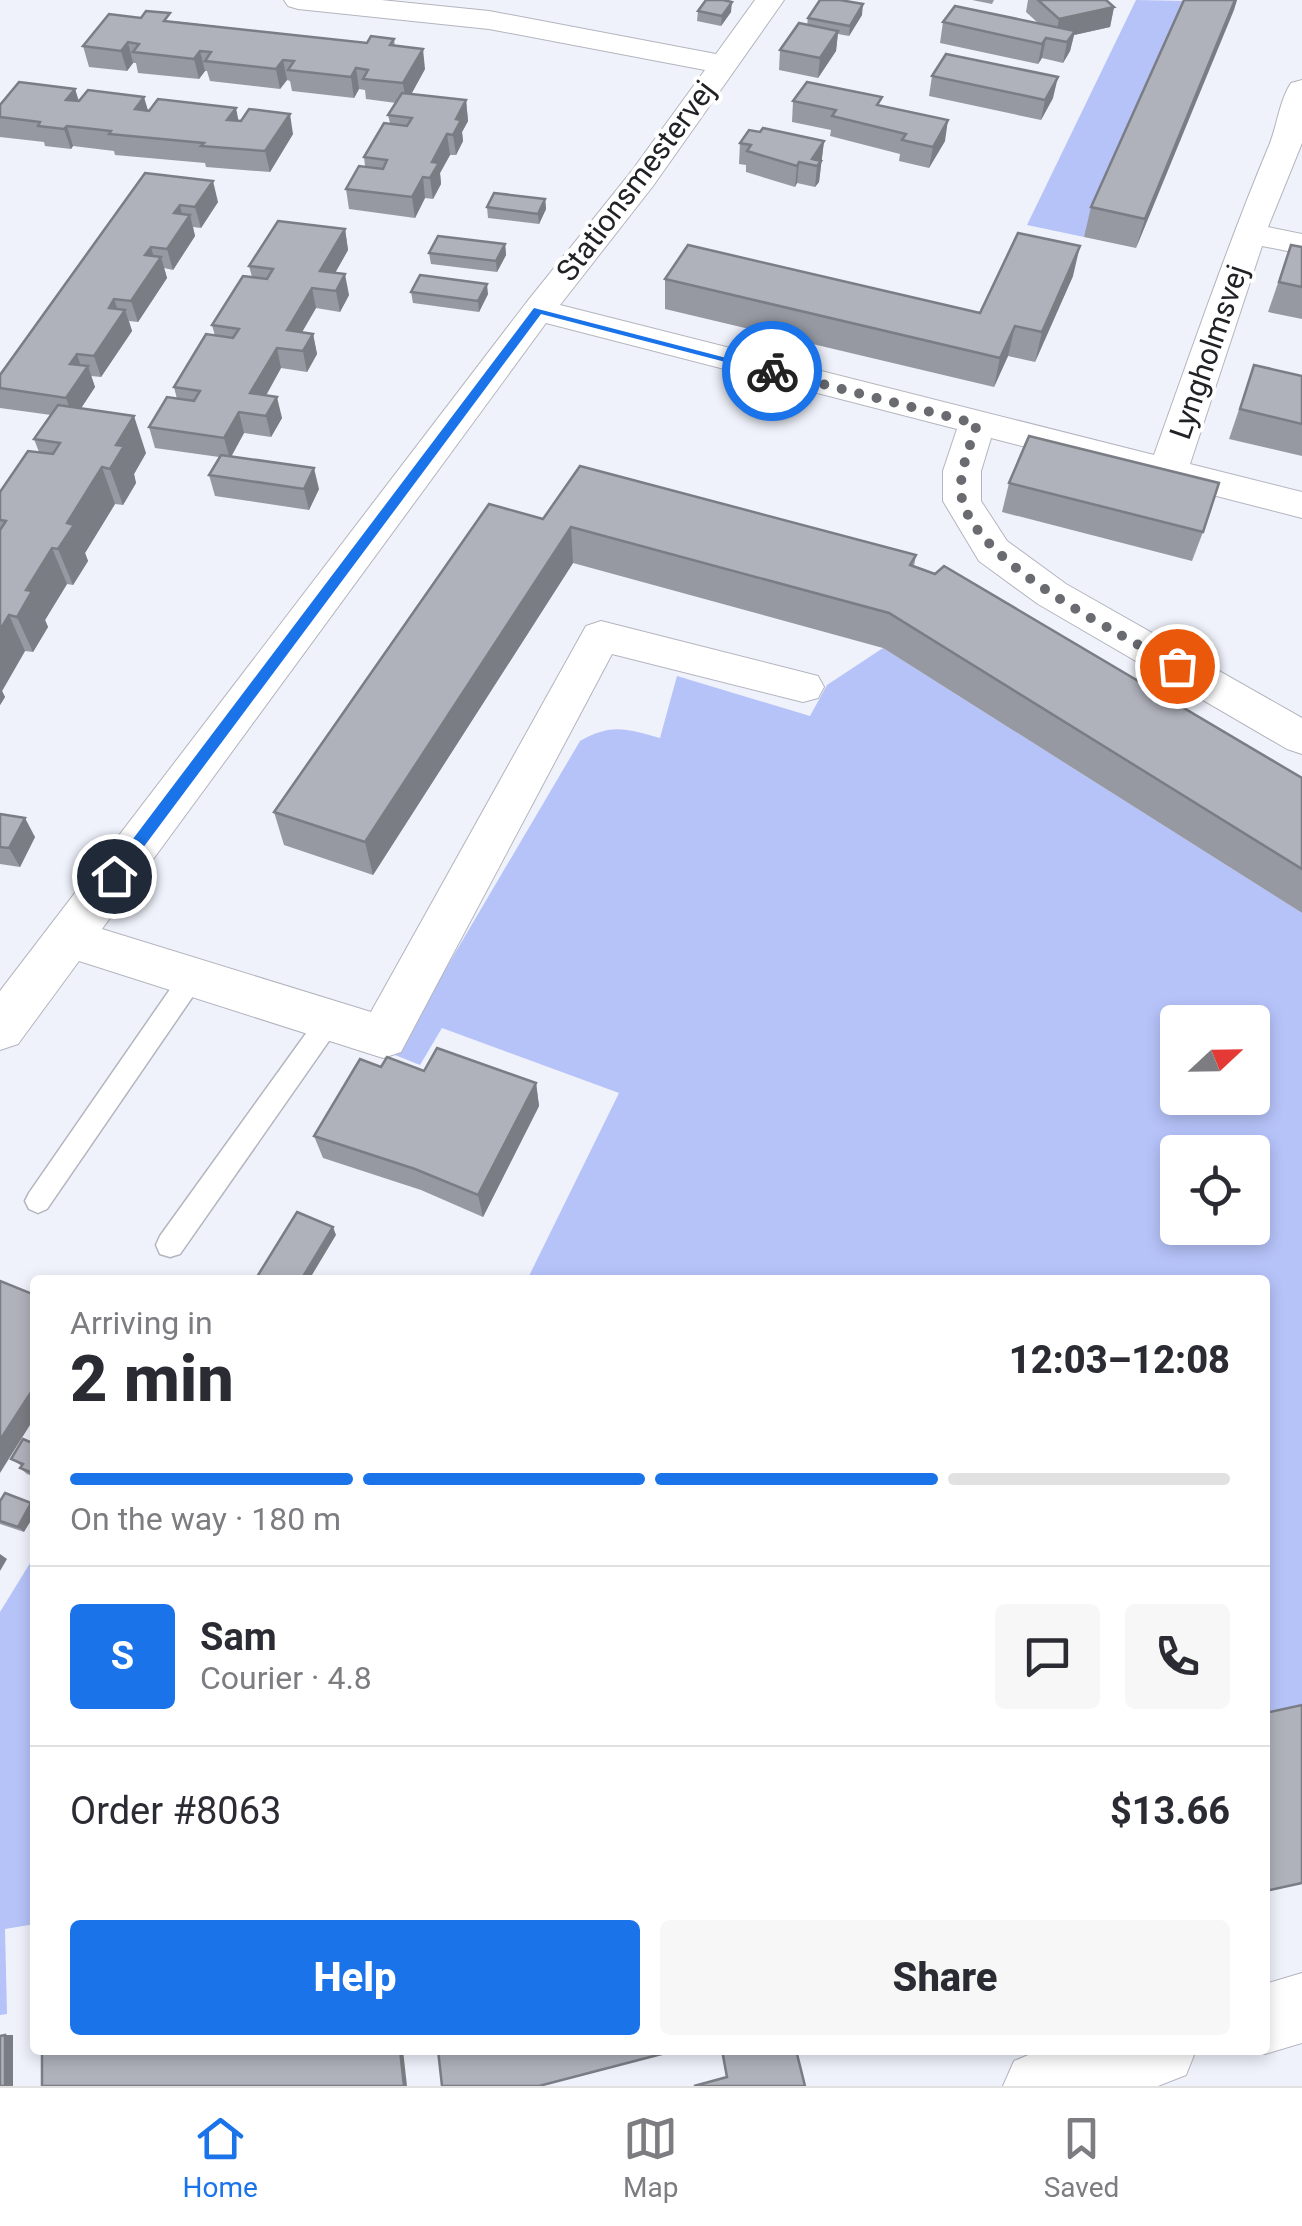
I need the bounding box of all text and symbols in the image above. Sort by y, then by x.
street label: Stationsmestervej [549,74,722,288]
street label: Lyngholmsvej [1162,260,1255,444]
courier [722,321,822,421]
icon: bike [745,344,800,399]
pin [1135,624,1220,709]
icon: bag [1150,639,1205,694]
pin [72,834,157,919]
icon: home [87,849,142,904]
north arrow [1160,1005,1270,1115]
map controls [1160,1005,1270,1245]
button: locate [1160,1135,1270,1245]
text: Arriving in [70,1304,213,1342]
text: 12:03–12:08 [1009,1338,1230,1382]
text: 2 min [70,1341,234,1417]
text: On the way · 180 m [70,1500,341,1538]
button: chat [995,1604,1100,1709]
button: phone [1125,1604,1230,1709]
text: Sam [200,1615,277,1659]
text: S [111,1634,134,1678]
text: Courier · 4.8 [200,1659,372,1697]
text: Order #8063 [70,1789,281,1833]
text: $13.66 [1110,1789,1230,1833]
button: Help [70,1920,640,2035]
button: Share [660,1920,1230,2035]
tab: Home [183,2111,258,2204]
tab: Map [623,2111,679,2204]
tab: Saved [1044,2111,1119,2204]

